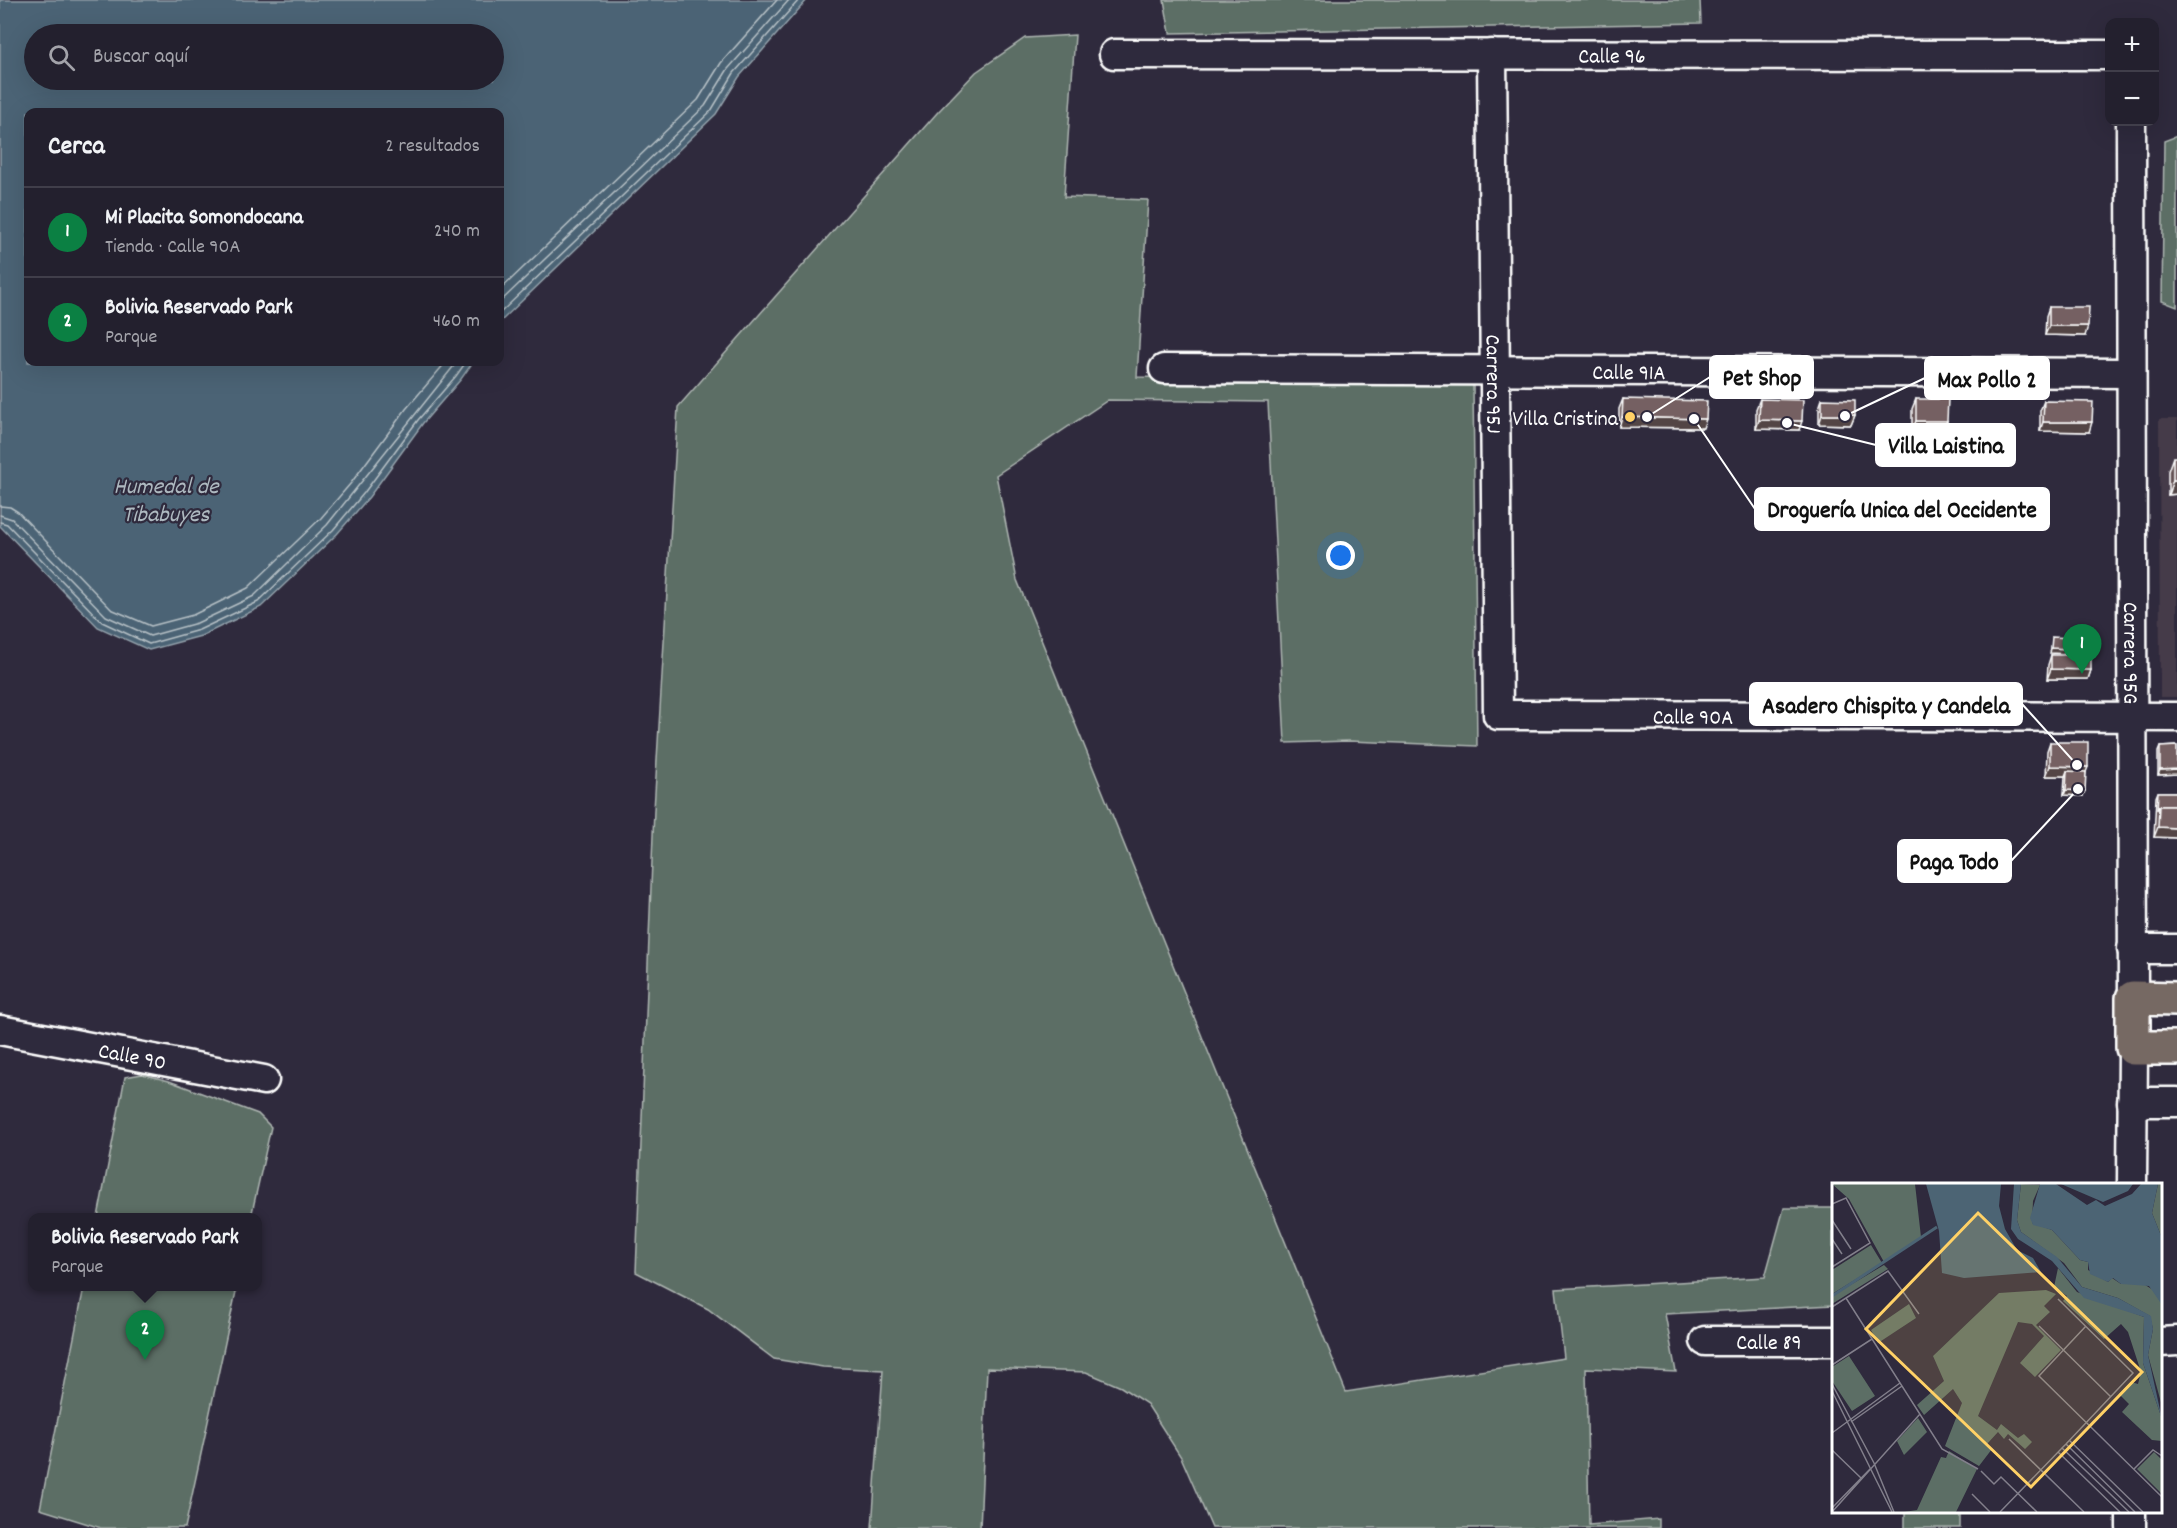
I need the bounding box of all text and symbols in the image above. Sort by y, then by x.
map controls [2105,18,2159,126]
button: + [2105,18,2159,72]
search box [24,24,504,90]
icon: search [45,41,78,74]
text: Buscar aquí [93,42,188,73]
street label: Calle 96 [1578,42,1646,74]
button: − [2105,72,2159,126]
text: Cerca [48,129,105,166]
text: 2 resultados [385,133,480,161]
text: Mi Placita Somondocana [105,203,303,234]
text: 1 [65,218,70,246]
text: 240 m [434,218,480,246]
text: Tienda · Calle 90A [105,234,240,262]
text: Bolivia Reservado Park [105,293,293,324]
text: 2 [63,308,72,336]
text: 460 m [433,308,480,336]
text: Parque [105,324,157,352]
street label: Carrera 95J [1476,334,1507,434]
callout: Pet Shop [1710,356,1813,398]
callout: Max Pollo 2 [1925,357,2049,399]
street label: Calle 91A [1592,359,1666,390]
text: Pet Shop [1722,363,1802,397]
text: Max Pollo 2 [1937,365,2037,399]
place label: Villa Cristina [1513,405,1619,436]
marker: Villa Cristina [1623,410,1637,424]
callout: Villa Laistina [1876,424,2015,466]
text: Villa Laistina [1888,431,2004,465]
water label: Humedal de Tibabuyes [113,471,220,533]
callout: Droguería Unica del Occidente [1755,488,2049,530]
text: Droguería Unica del Occidente [1767,495,2037,529]
your location [1326,541,1355,570]
street label: Carrera 95G [2113,602,2144,704]
pin: 1 [2062,624,2102,674]
callout: Asadero Chispita y Candela [1750,683,2022,725]
text: Asadero Chispita y Candela [1762,691,2011,725]
street label: Calle 90A [1653,703,1733,735]
callout: Paga Todo [1898,840,2011,882]
text: Paga Todo [1909,847,1999,881]
street label: Calle 90 [95,1037,169,1080]
inset map [1832,1183,2162,1513]
popup [28,1213,262,1291]
text: Bolivia Reservado Park [51,1223,239,1254]
text: Parque [51,1254,103,1282]
pin: 2 [126,1310,164,1360]
street label: Calle 89 [1736,1329,1802,1360]

